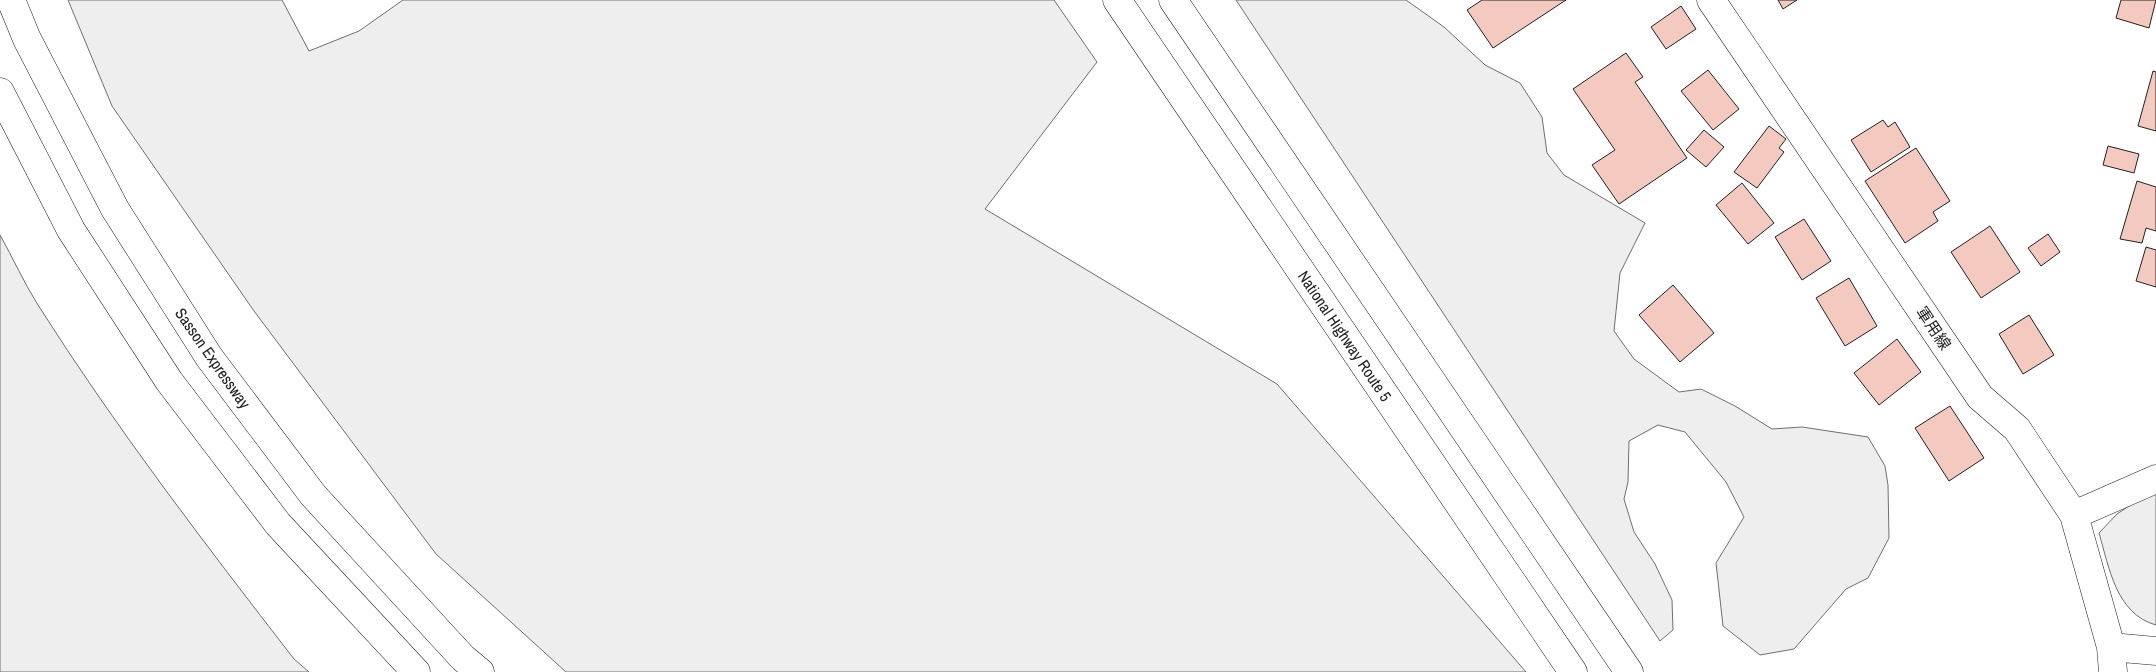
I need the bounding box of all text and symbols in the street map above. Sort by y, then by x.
street label: National Highway Route 5 [1293,266,1397,406]
street label: 軍用線 [1911,302,1957,354]
street label: Sasson Expressway [170,303,256,413]

